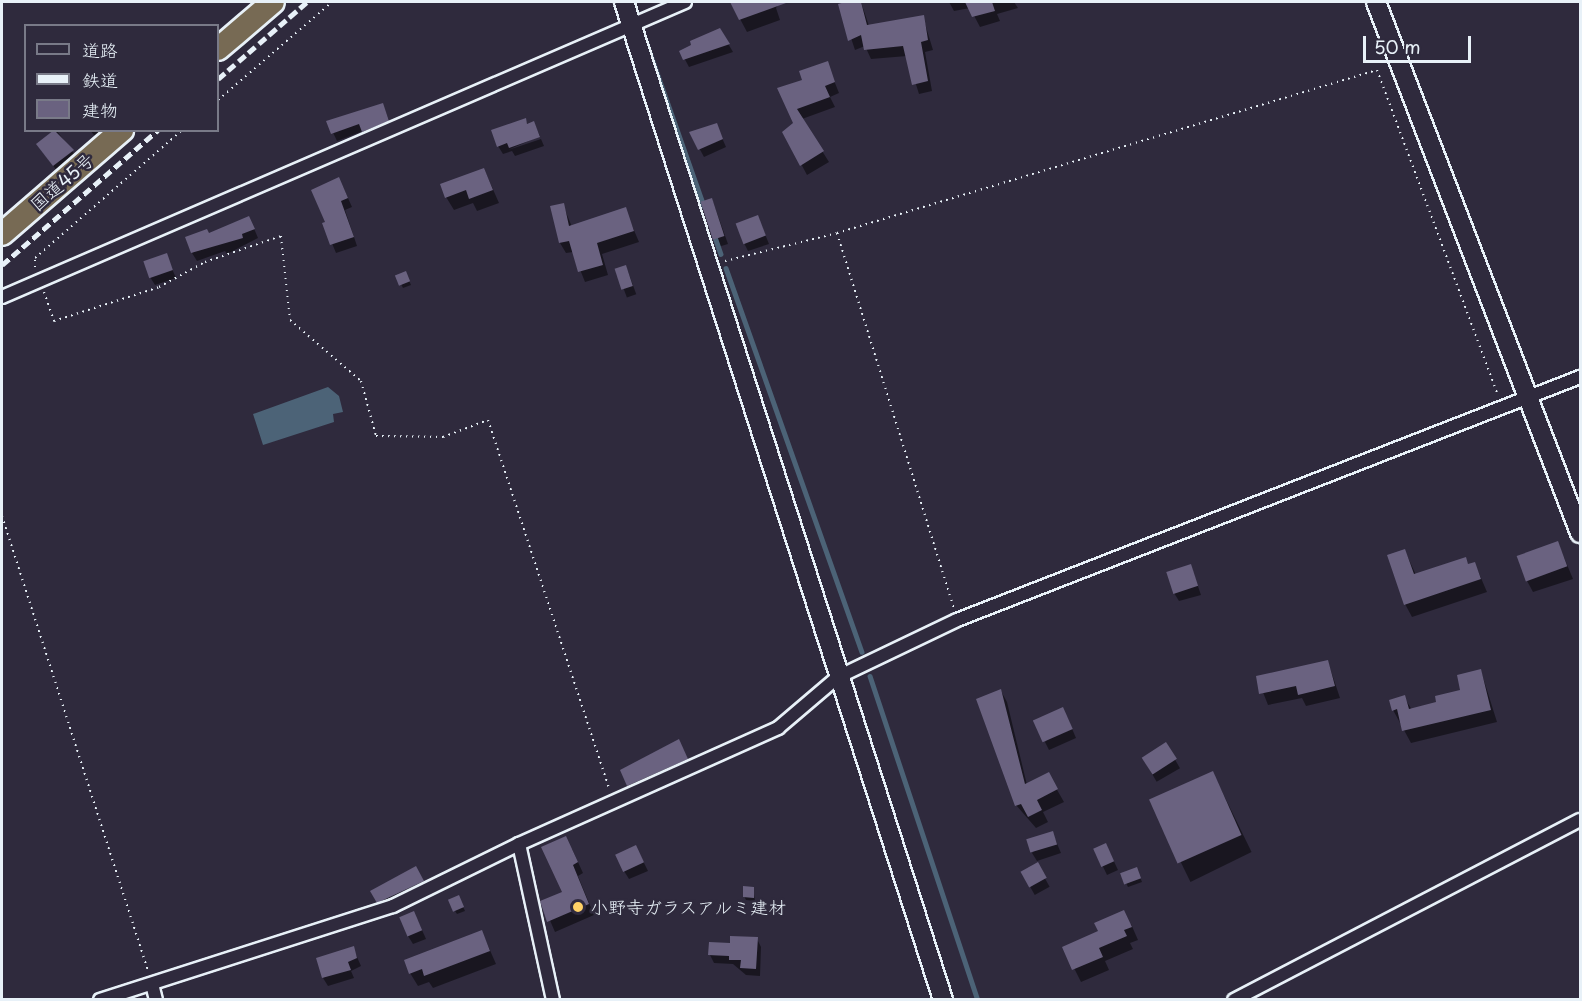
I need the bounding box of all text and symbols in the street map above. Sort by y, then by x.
legend [24,24,219,132]
scale bar [1366,24,1474,62]
text: 50 m [1374,33,1421,60]
text: 道路 [82,36,118,63]
text: 鉄道 [82,66,118,93]
text: 建物 [82,96,118,123]
street label: 国道45号 [26,149,98,215]
place label: 小野寺ガラスアルミ建材 [590,896,788,918]
marker: 小野寺ガラスアルミ建材 [571,900,585,914]

